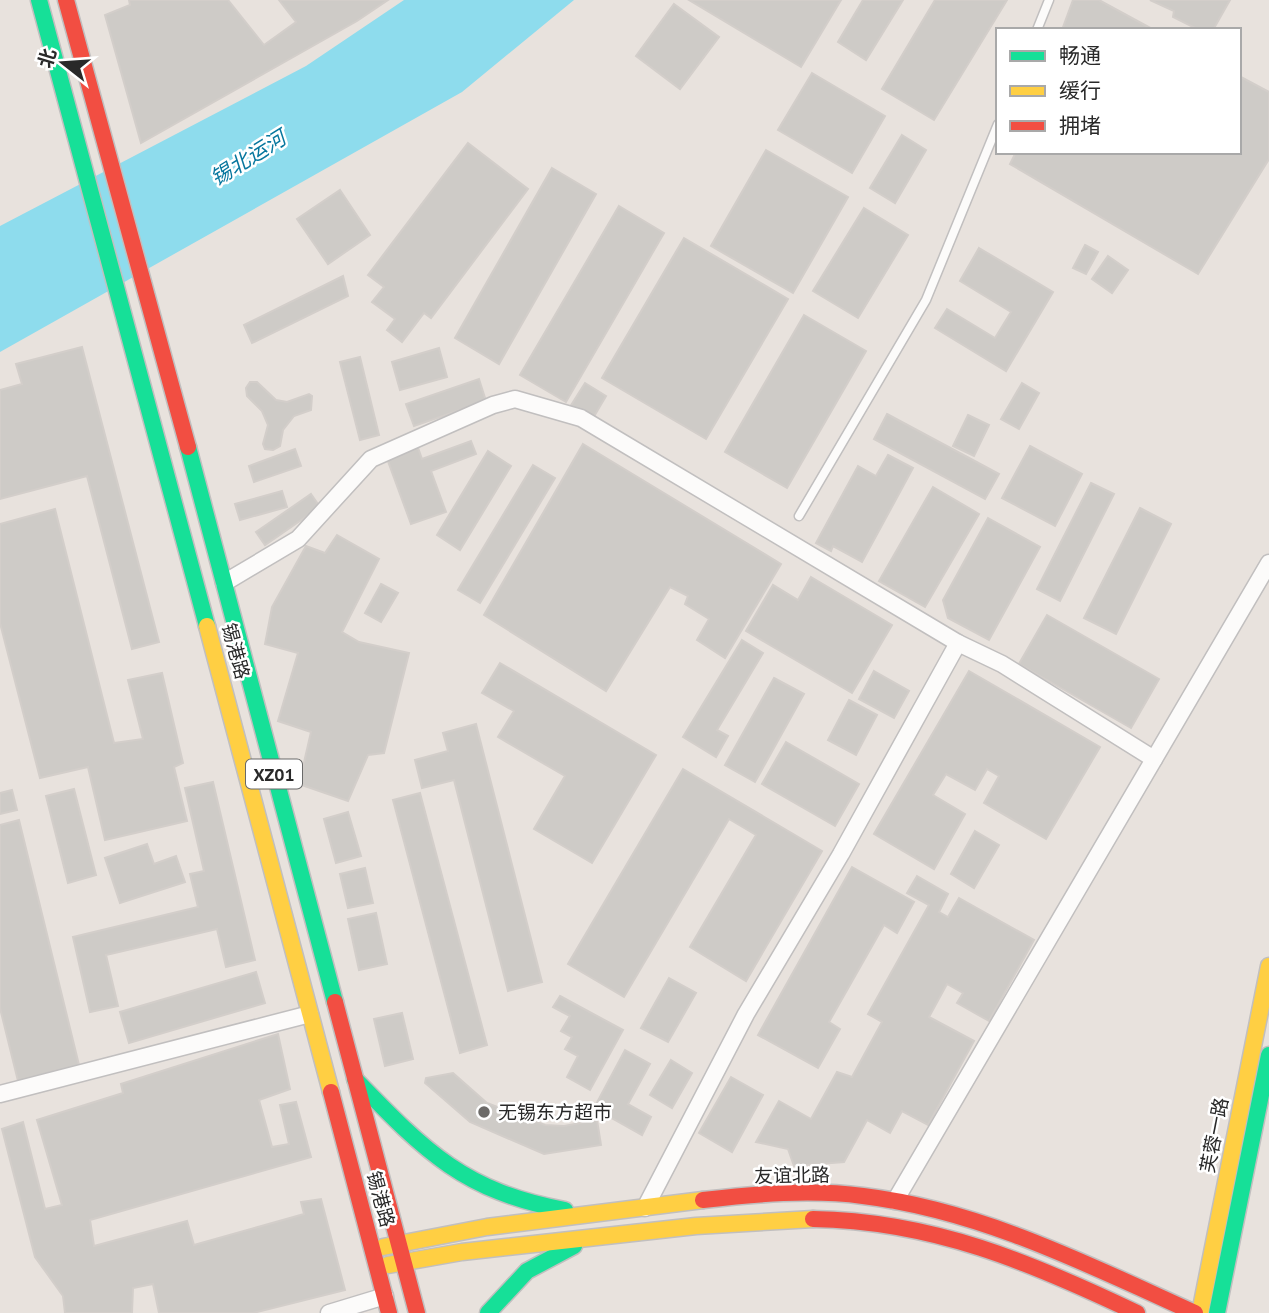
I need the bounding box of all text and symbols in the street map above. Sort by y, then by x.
north arrow [28,28,98,98]
legend [996,28,1241,154]
text: 畅通 [1059,42,1101,69]
text: 北 [32,45,61,71]
text: 缓行 [1059,77,1101,104]
text: 拥堵 [1059,112,1101,139]
water label: 锡北运河 [205,122,294,192]
street label: 锡港路 [217,620,255,682]
road number: XZ01 [246,760,302,788]
street label: 芙蓉一路 [1195,1095,1233,1175]
place label: 无锡东方超市 [498,1100,612,1124]
marker: 无锡东方超市 [476,1104,492,1120]
street label: 友谊北路 [754,1162,830,1188]
street label: 锡港路 [362,1168,400,1230]

